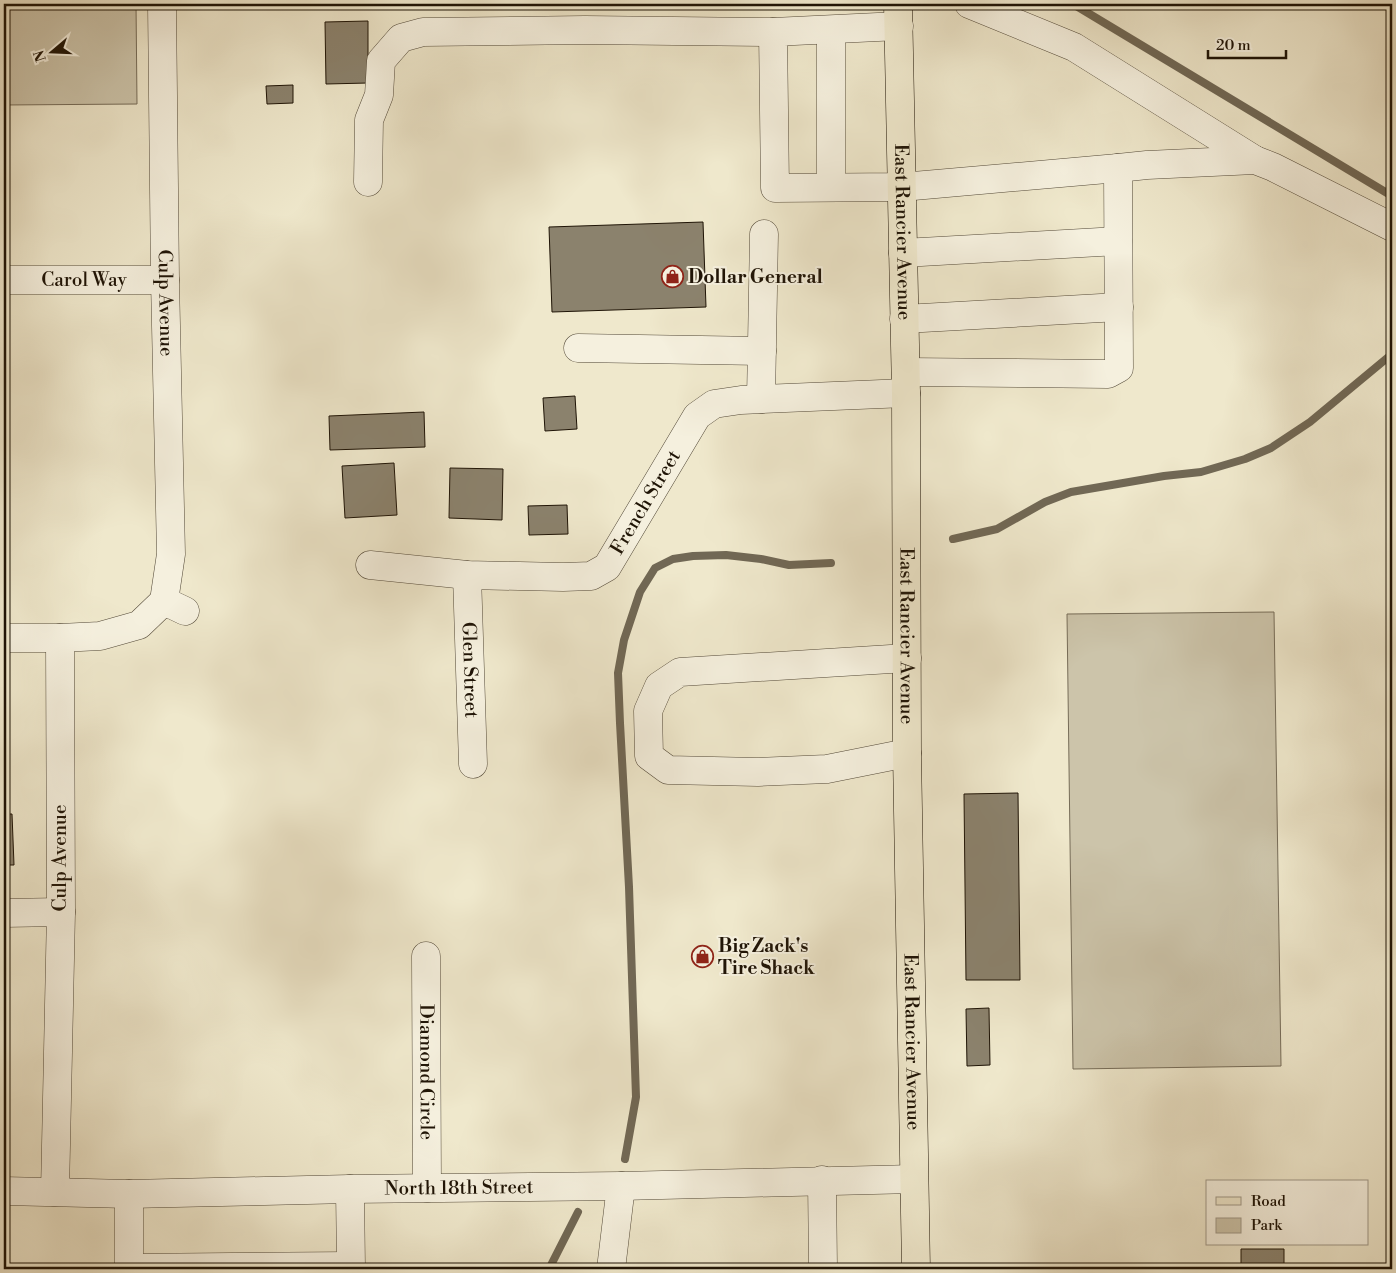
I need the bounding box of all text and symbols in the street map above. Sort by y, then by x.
north arrow [28,28,78,78]
scale bar [1208,28,1286,60]
text: 20 m [1216,36,1251,55]
text: N [30,48,51,64]
street label: East Rancier Avenue [889,143,917,321]
street label: Culp Avenue [153,249,179,357]
shop icon: Dollar General [660,265,684,289]
place label: Dollar General [688,265,823,289]
street label: Carol Way [41,268,128,292]
street label: French Street [605,446,686,559]
street label: East Rancier Avenue [894,547,919,724]
street label: Glen Street [456,622,484,719]
street label: Culp Avenue [48,804,72,912]
place label: Big Zack's Tire Shack [718,934,815,980]
shop icon: Big Zack's Tire Shack [690,945,714,969]
street label: East Rancier Avenue [898,953,926,1130]
street label: Diamond Circle [414,1004,439,1140]
street label: North 18th Street [384,1175,534,1201]
legend [1206,1180,1368,1246]
text: Road [1251,1192,1286,1211]
text: Park [1251,1216,1283,1235]

